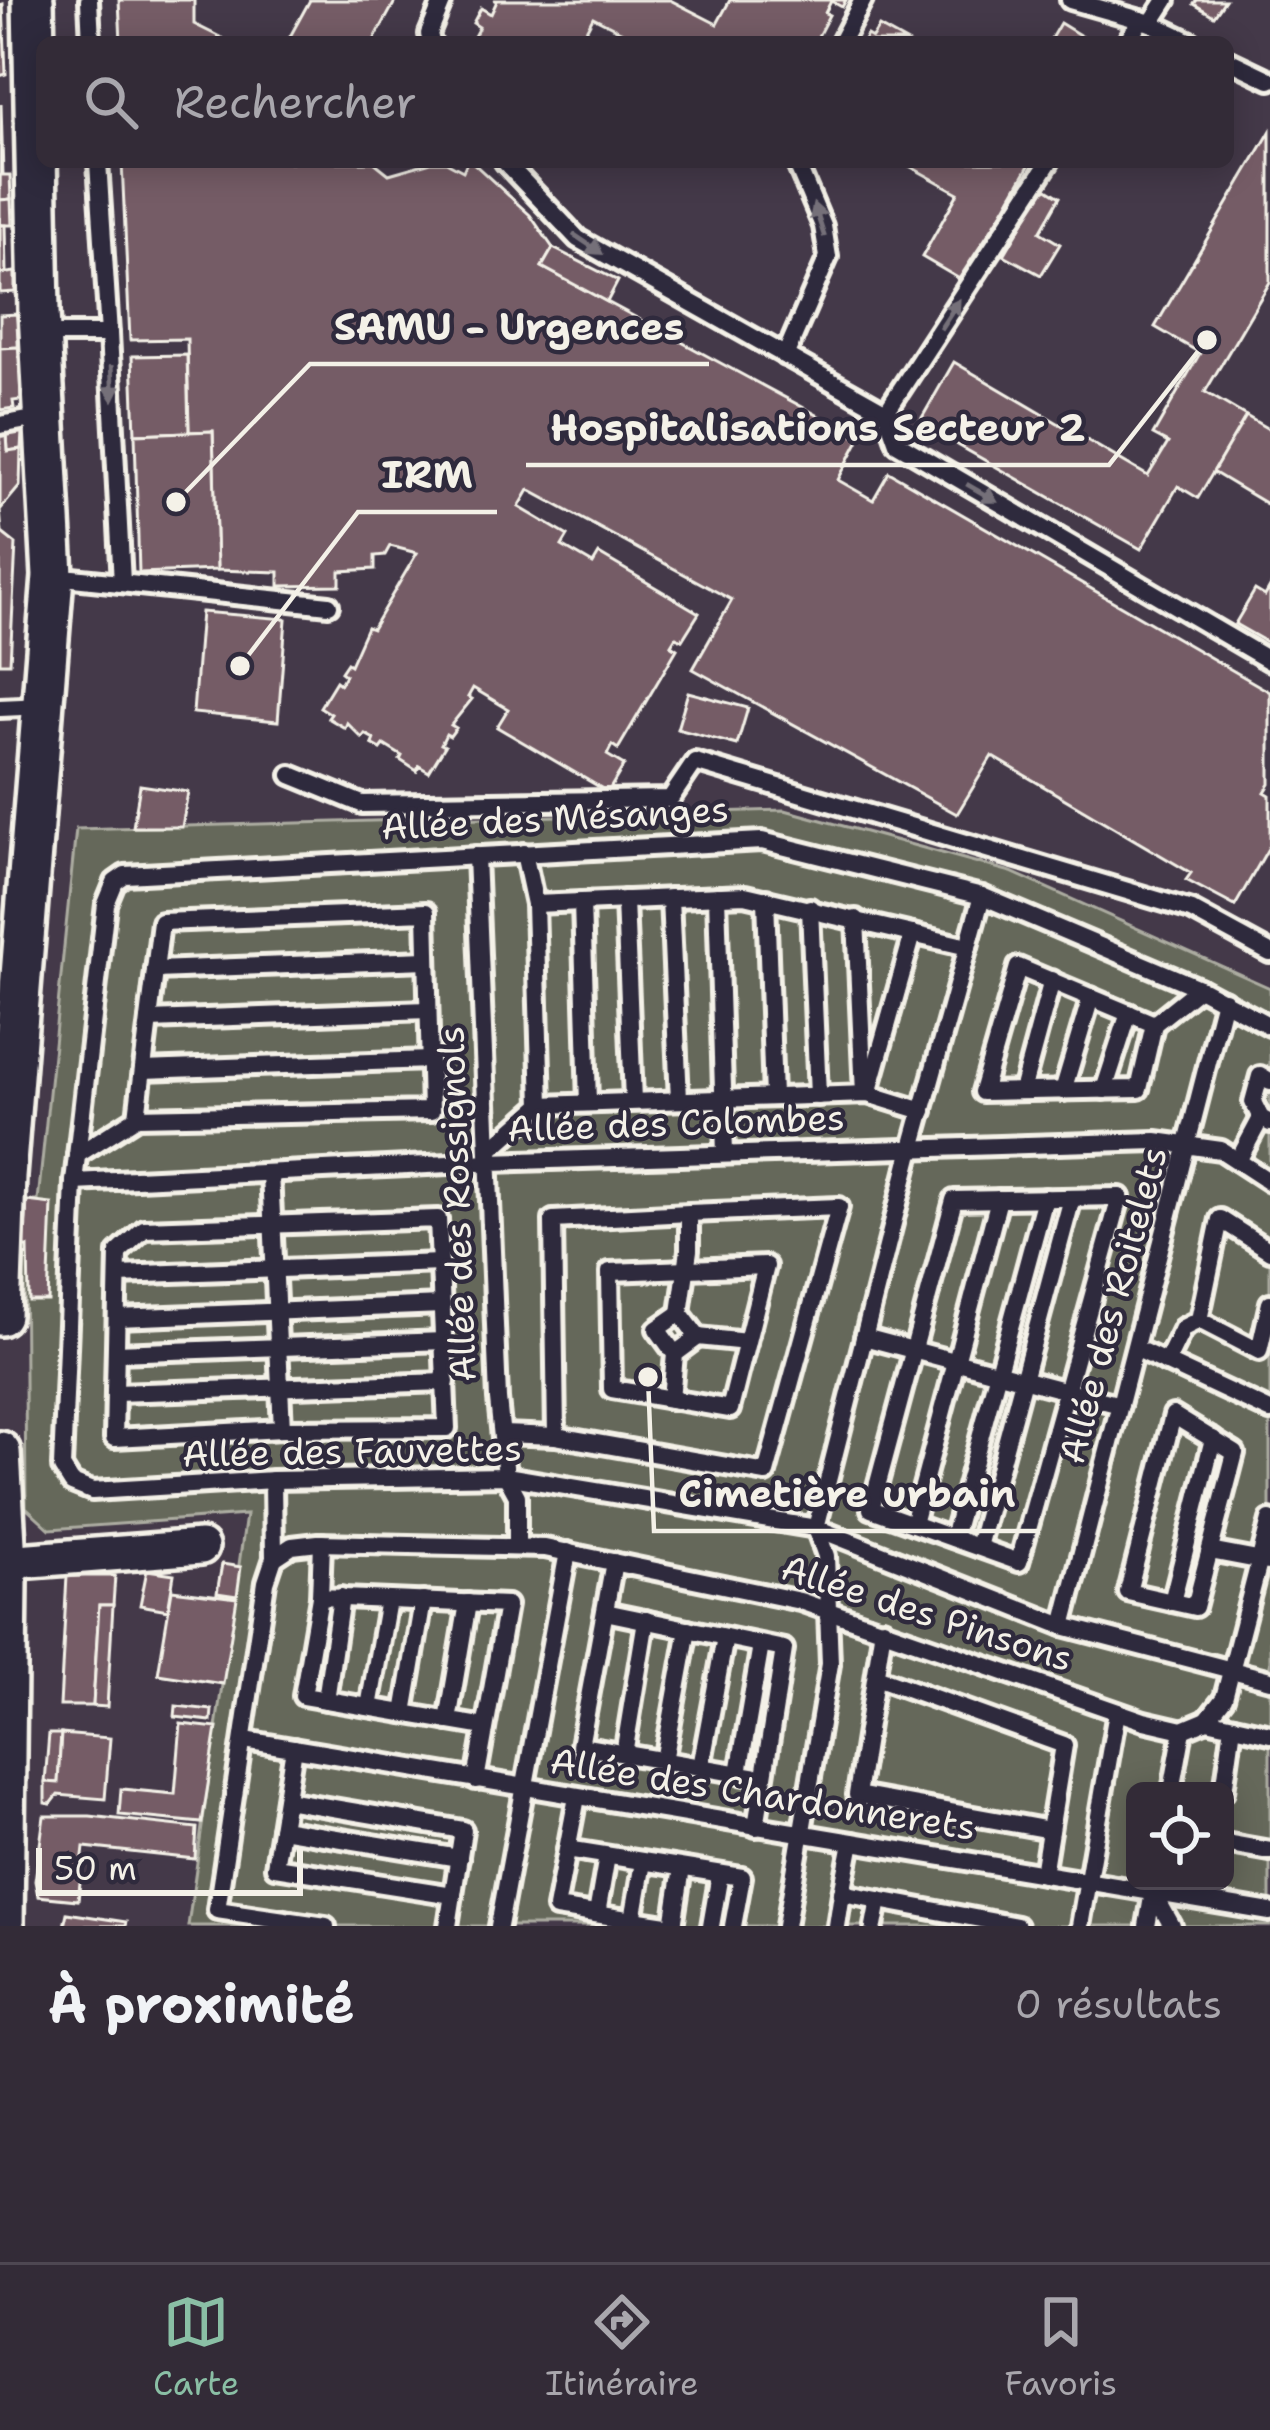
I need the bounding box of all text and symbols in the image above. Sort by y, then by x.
search box [36,36,1234,168]
icon: search [78,69,144,135]
text: Rechercher [174,72,417,132]
one-way arrow [809,202,827,238]
one-way arrow [572,231,604,254]
callout: SAMU - Urgences [310,289,709,364]
one-way arrow [938,298,960,330]
text: SAMU - Urgences [334,300,684,352]
one-way arrow [103,364,122,402]
callout: Hospitalisations Secteur 2 [526,390,1109,465]
text: Hospitalisations Secteur 2 [550,401,1086,453]
callout: IRM [358,437,497,512]
text: IRM [381,448,473,500]
one-way arrow [966,481,999,502]
street label: Allée des Mésanges [380,784,730,852]
street label: Allée des Rossignols [426,1025,488,1383]
street label: Allée des Colombes [507,1093,845,1153]
street label: Allée des Roitelets [1047,1141,1179,1469]
street label: Allée des Fauvettes [182,1424,522,1478]
callout: Cimetière urbain [654,1456,1040,1531]
text: Cimetière urbain [678,1467,1016,1519]
street label: Allée des Pinsons [775,1543,1079,1683]
street label: Allée des Chardonnerets [547,1736,979,1852]
map controls [1126,1782,1234,1890]
button: locate [1126,1782,1234,1890]
scale bar [36,1842,303,1895]
text: 50 m [54,1846,137,1891]
text: À proximité [48,1970,355,2038]
text: 0 résultats [1015,1978,1222,2030]
tab: Carte [153,2289,239,2406]
tab: Itinéraire [545,2289,699,2406]
tab: Favoris [1004,2289,1117,2406]

